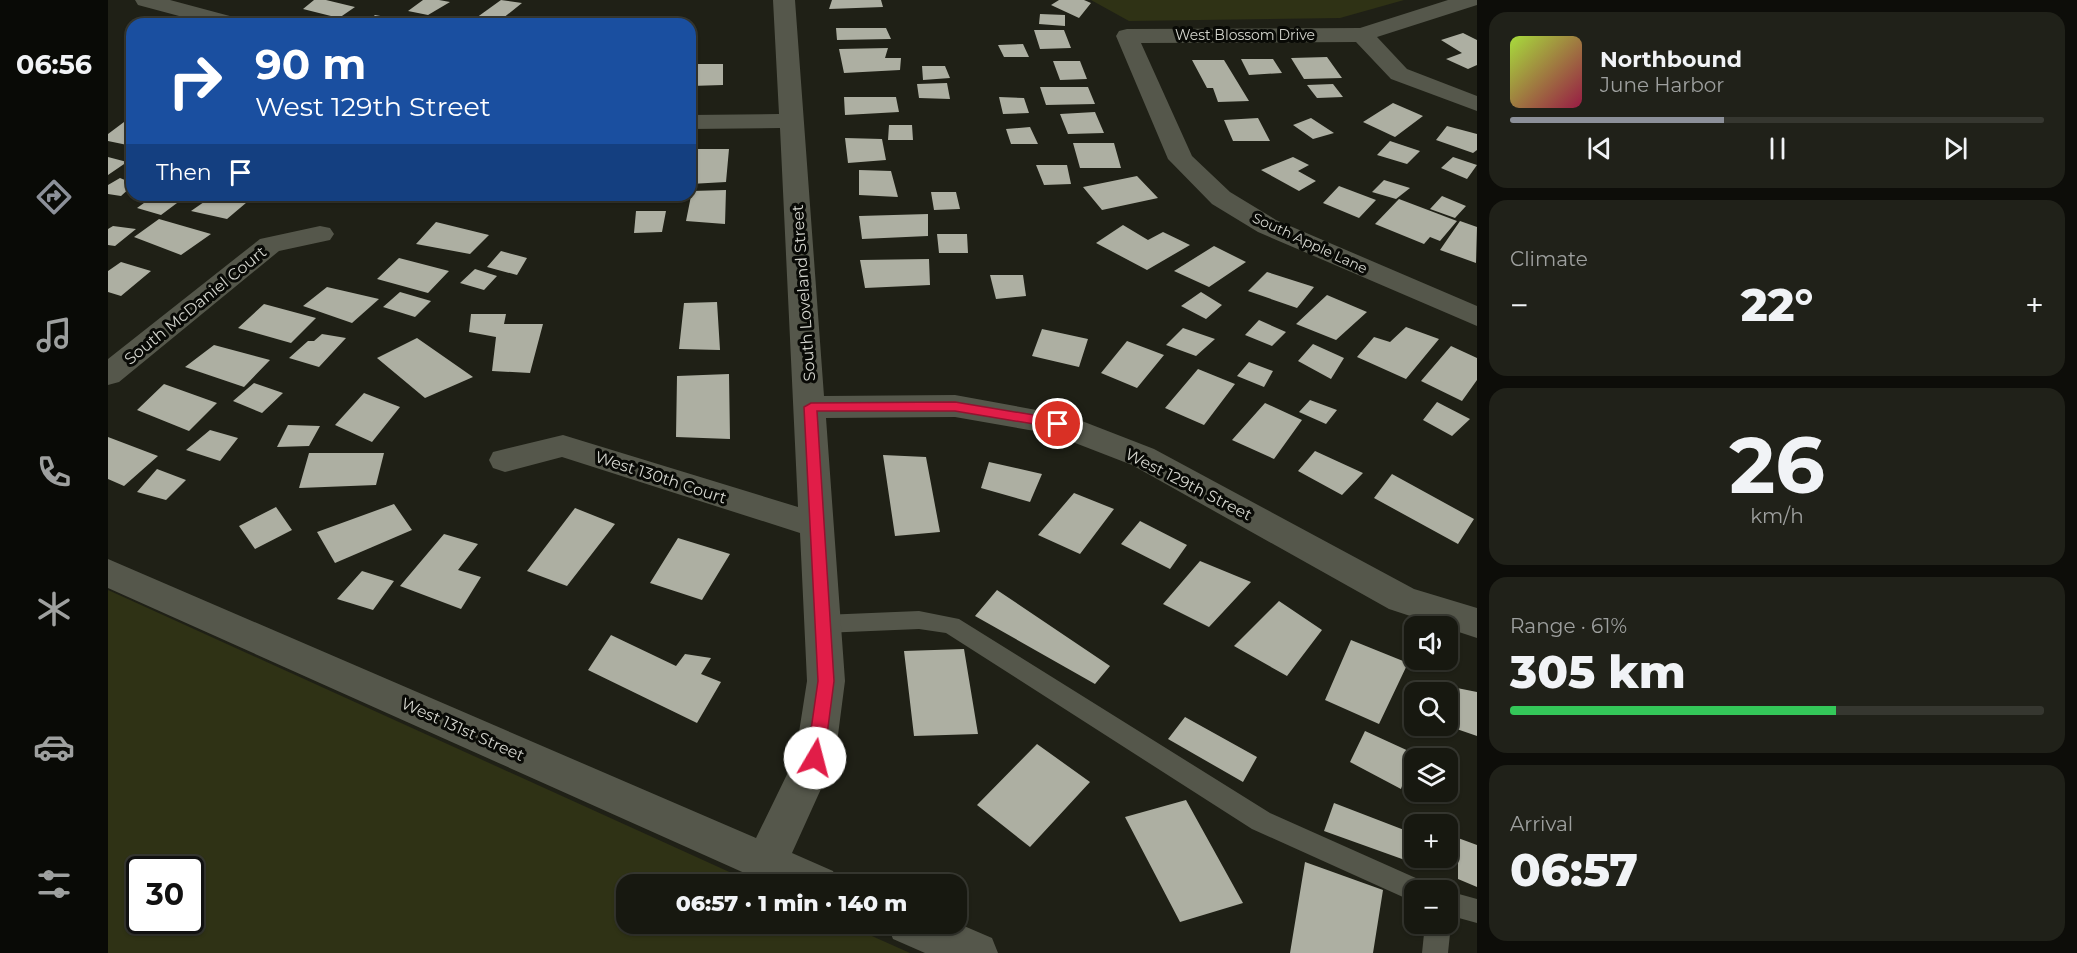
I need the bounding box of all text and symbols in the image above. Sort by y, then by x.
street label: West Blossom Drive [1175,26,1315,44]
text: 90 m [255,38,366,90]
icon: right [156,42,234,120]
text: Northbound [1600,46,1742,73]
text: 06:56 [16,48,92,81]
text: June Harbor [1600,73,1724,97]
text: West 129th Street [255,90,491,123]
icon: previous [1583,132,1616,165]
icon: pause [1761,132,1794,165]
icon: next [1939,132,1972,165]
icon: arrive [224,156,257,189]
text: Then [156,159,212,186]
icon: directions [33,176,75,218]
street label: South Loveland Street [788,203,819,382]
street label: South Apple Lane [1250,208,1370,278]
street label: South McDaniel Court [120,242,271,369]
text: Climate [1510,247,1588,271]
text: 22° [1741,277,1813,332]
text: − [1510,285,1529,325]
text: + [2025,285,2044,325]
icon: music [33,314,75,356]
pin [1032,398,1083,449]
icon: arrive [1041,407,1074,440]
text: 26 [1729,417,1825,513]
street label: West 129th Street [1122,444,1256,525]
street label: West 130th Court [593,447,729,508]
icon: phone [33,451,75,493]
text: km/h [1750,504,1804,528]
icon: climate [33,588,75,630]
text: Range · 61% [1510,614,1627,638]
map controls [1404,616,1458,934]
button: sound [1404,616,1458,670]
text: 305 km [1510,644,1686,699]
button: search [1404,682,1458,736]
street label: West 131st Street [398,694,528,765]
icon: car [33,726,75,768]
position arrow [783,726,847,790]
button: layers [1404,748,1458,802]
text: Arrival [1510,812,1573,836]
button: + [1404,814,1458,868]
text: 06:57 [1510,842,1638,897]
speed limit sign: 30 [126,856,204,934]
icon: filters [33,863,75,905]
button: − [1404,880,1458,934]
text: 06:57 · 1 min · 140 m [676,890,907,917]

